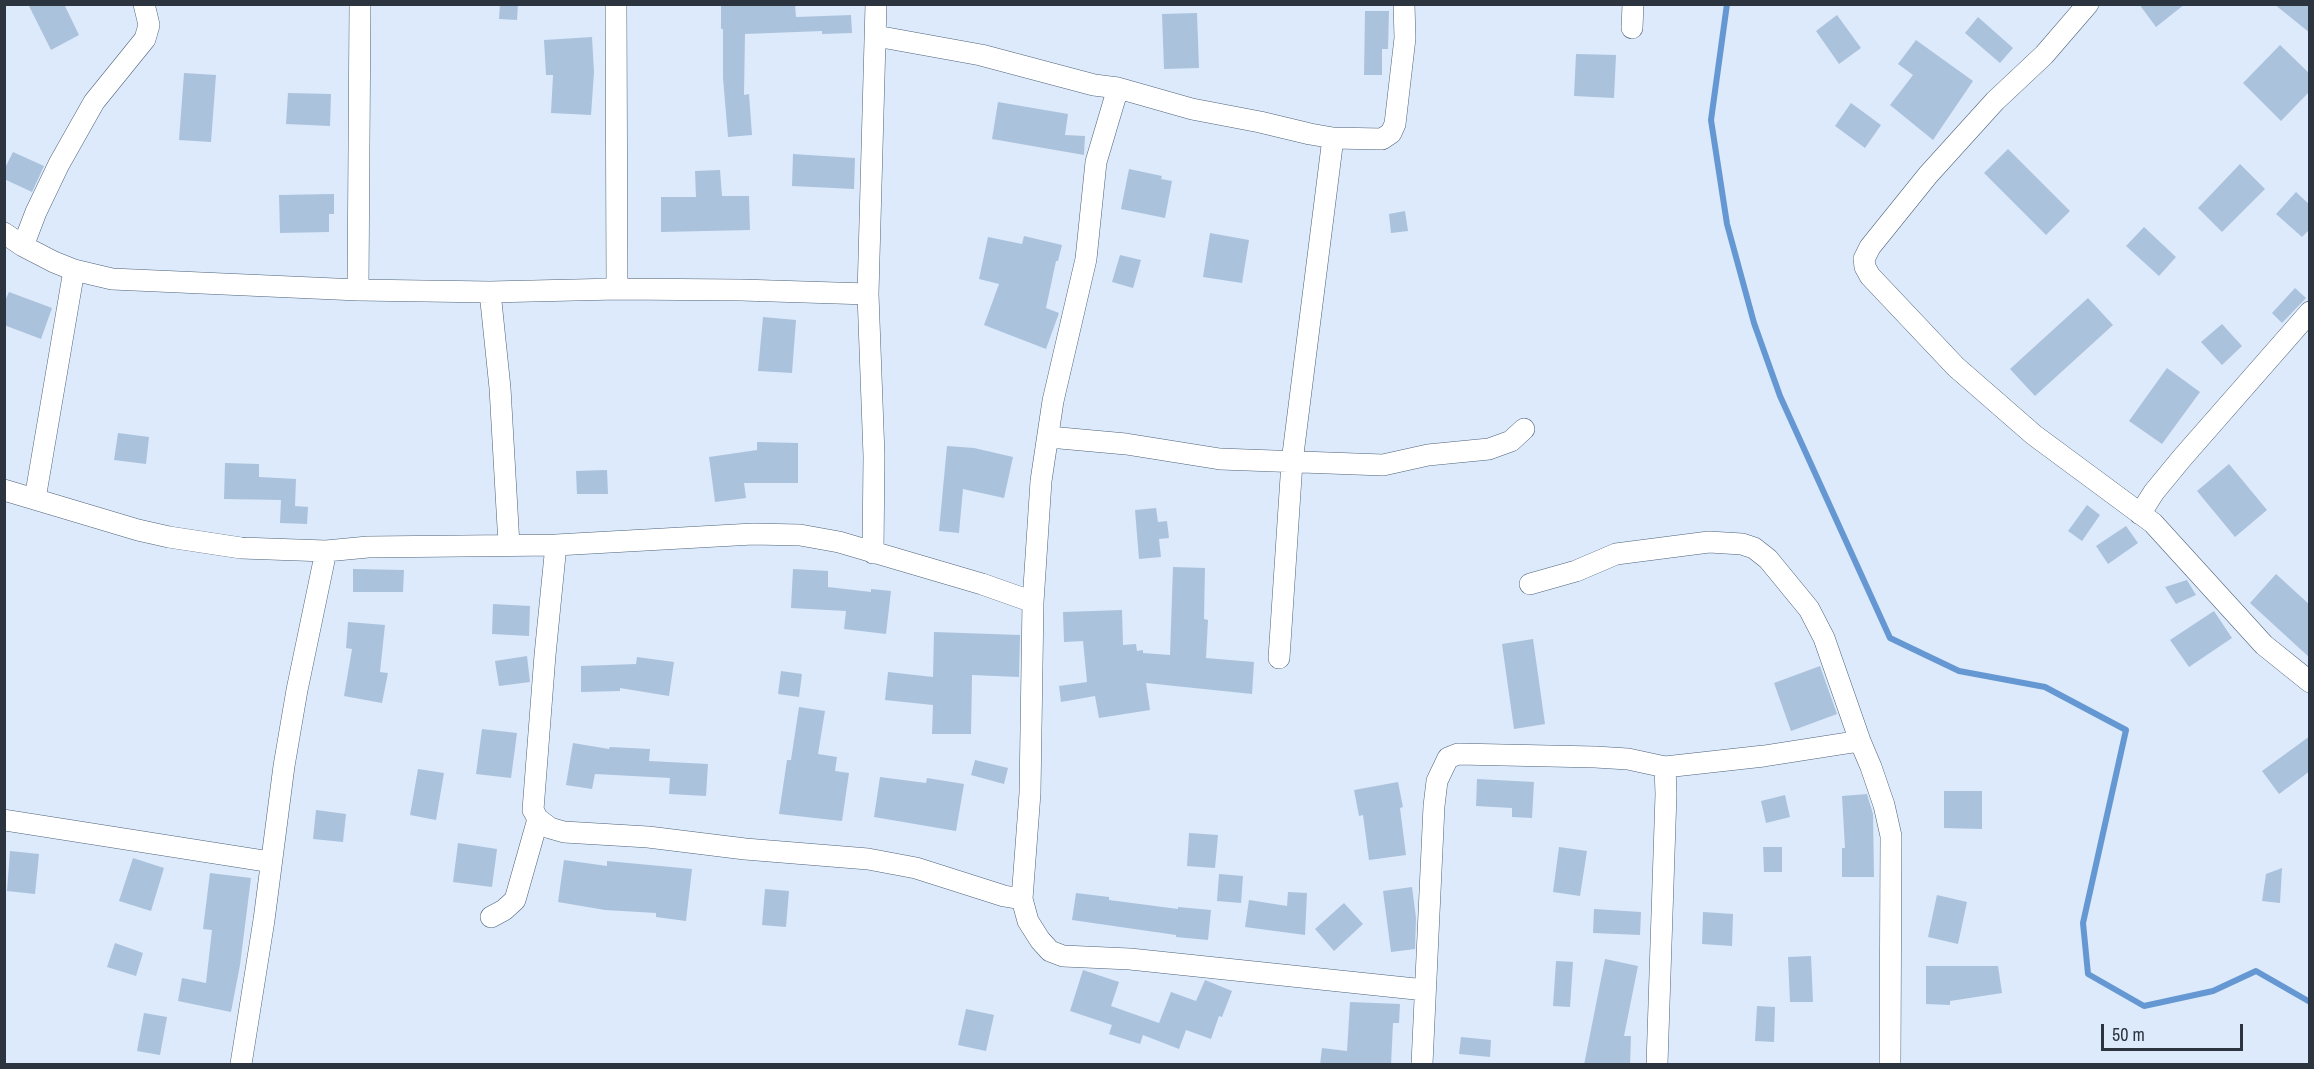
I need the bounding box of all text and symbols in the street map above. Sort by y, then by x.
scale bar [2104,1012,2246,1050]
text: 50 m [2112,1022,2145,1047]

